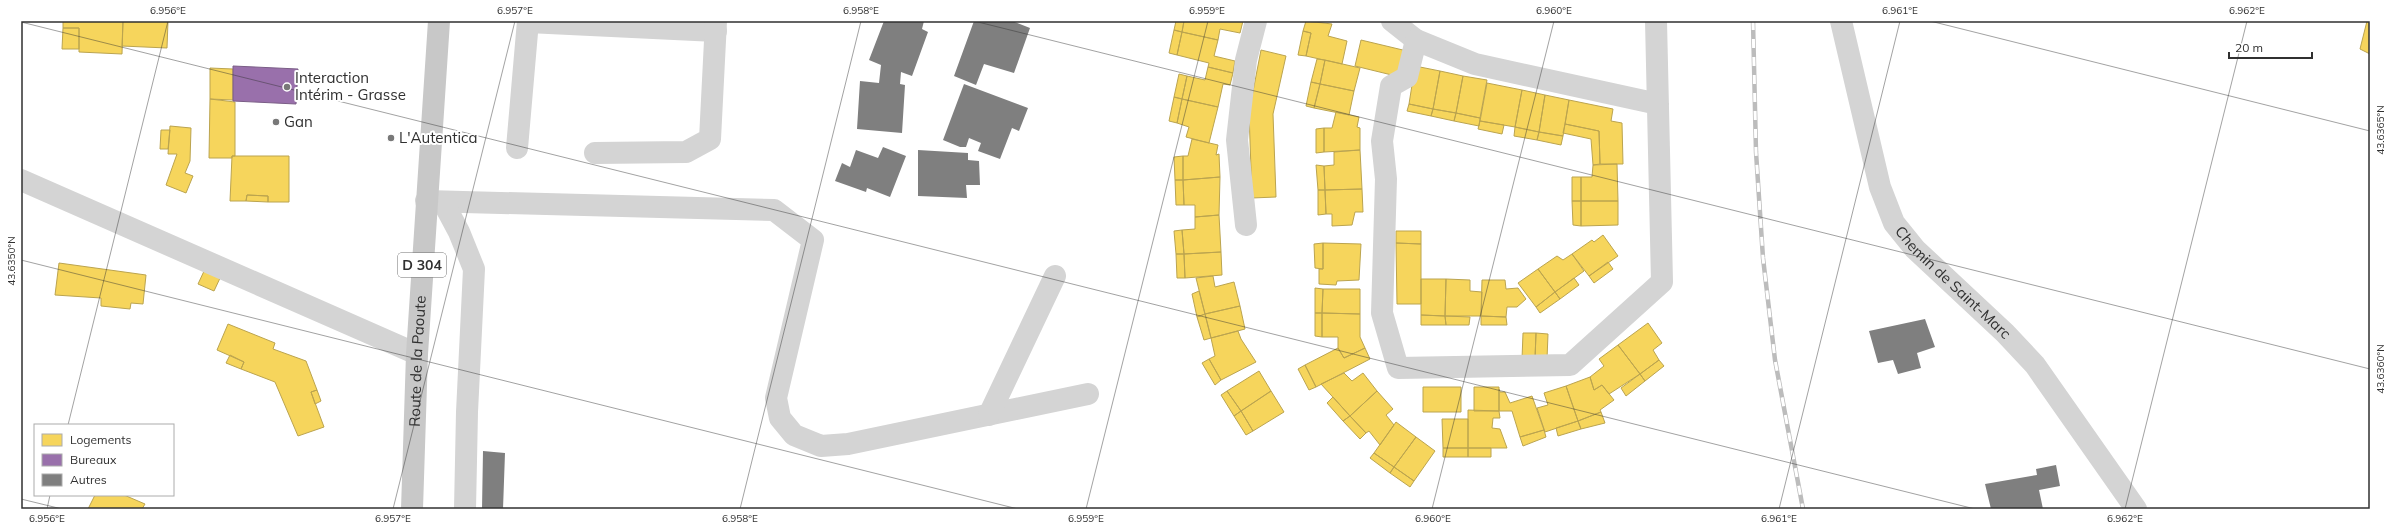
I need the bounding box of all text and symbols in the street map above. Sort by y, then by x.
text: 6.956°E [150,4,186,17]
text: 6.957°E [497,4,533,17]
text: 6.958°E [843,4,879,17]
text: 6.959°E [1189,4,1225,17]
text: 6.960°E [1536,4,1572,17]
text: 6.961°E [1882,4,1918,17]
text: 6.962°E [2229,4,2265,17]
scale bar [2229,34,2312,60]
text: 20 m [2235,40,2263,55]
place label: Interaction Intérim - Grasse [295,68,406,104]
marker: Interaction Intérim - Grasse [282,82,292,92]
text: 43.6365°N [2374,105,2387,155]
place label: Gan [284,112,313,131]
marker: Gan [271,117,281,127]
place label: L'Autentica [399,128,477,147]
marker: L'Autentica [386,133,396,143]
street label: Chemin de Saint-Marc [1891,222,2016,343]
text: 43.6350°N [5,236,18,286]
road number: D 304 [398,253,446,277]
street label: Route de la Paoute [405,295,430,427]
text: 43.6360°N [2374,344,2387,394]
legend [34,424,174,496]
text: Logements [70,432,131,447]
text: Bureaux [70,452,117,467]
text: Autres [70,472,107,487]
text: 6.956°E [29,512,65,525]
text: 6.957°E [375,512,411,525]
text: 6.958°E [722,512,758,525]
text: 6.959°E [1068,512,1104,525]
text: 6.960°E [1415,512,1451,525]
text: 6.961°E [1761,512,1797,525]
text: 6.962°E [2107,512,2143,525]

